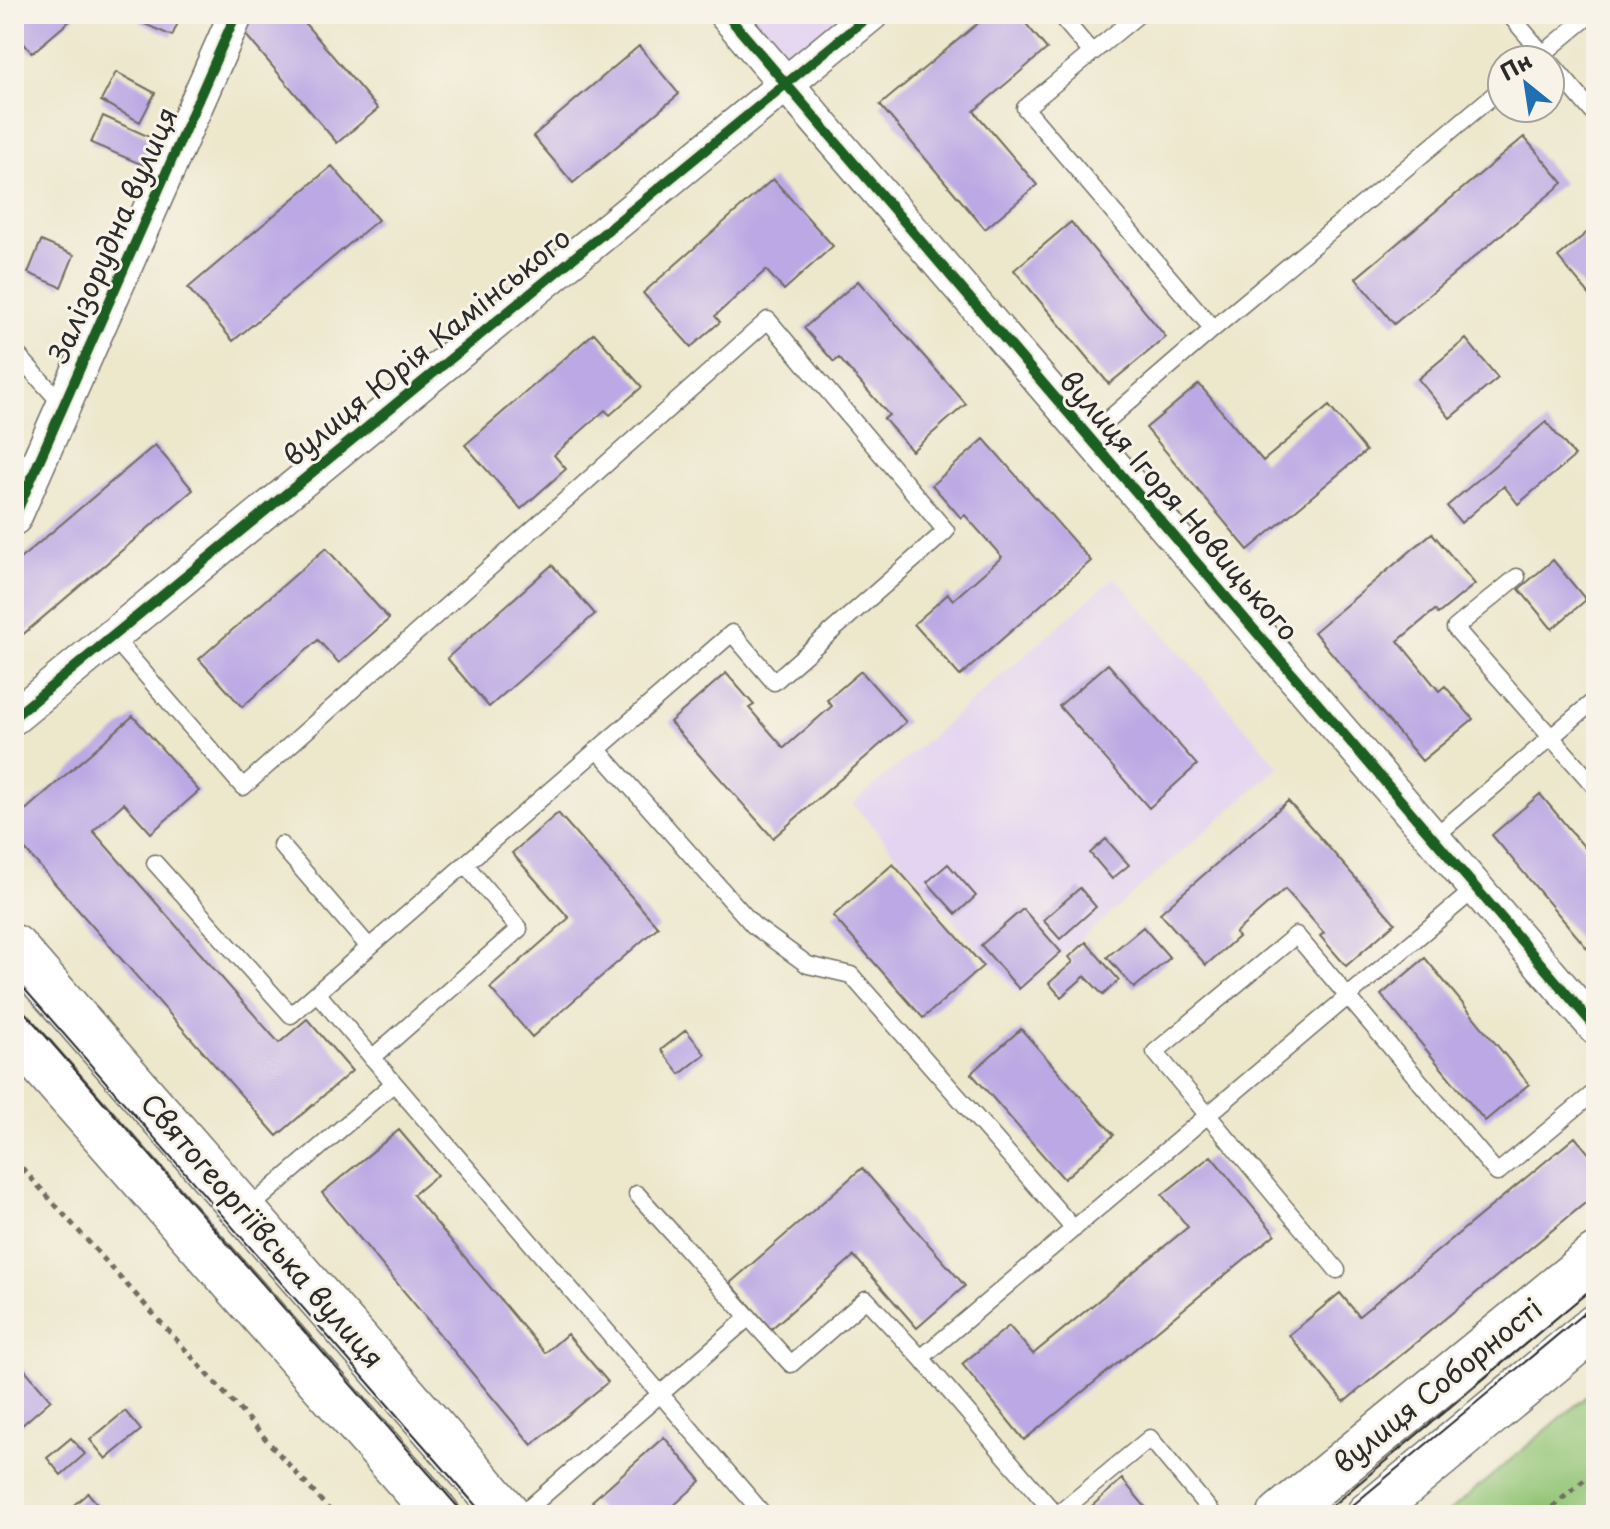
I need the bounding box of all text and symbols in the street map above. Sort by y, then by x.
text: Пн [1493,43,1537,88]
north arrow [1486,44,1566,124]
street label: Залізорудна вулиця [35,99,187,370]
street label: вулиця Юрія Камінського [273,216,579,476]
street label: вулиця Ігоря Новицького [1050,360,1310,650]
street label: Святогеоргіївська вулиця [131,1083,395,1377]
street label: вулиця Соборності [1323,1287,1551,1483]

